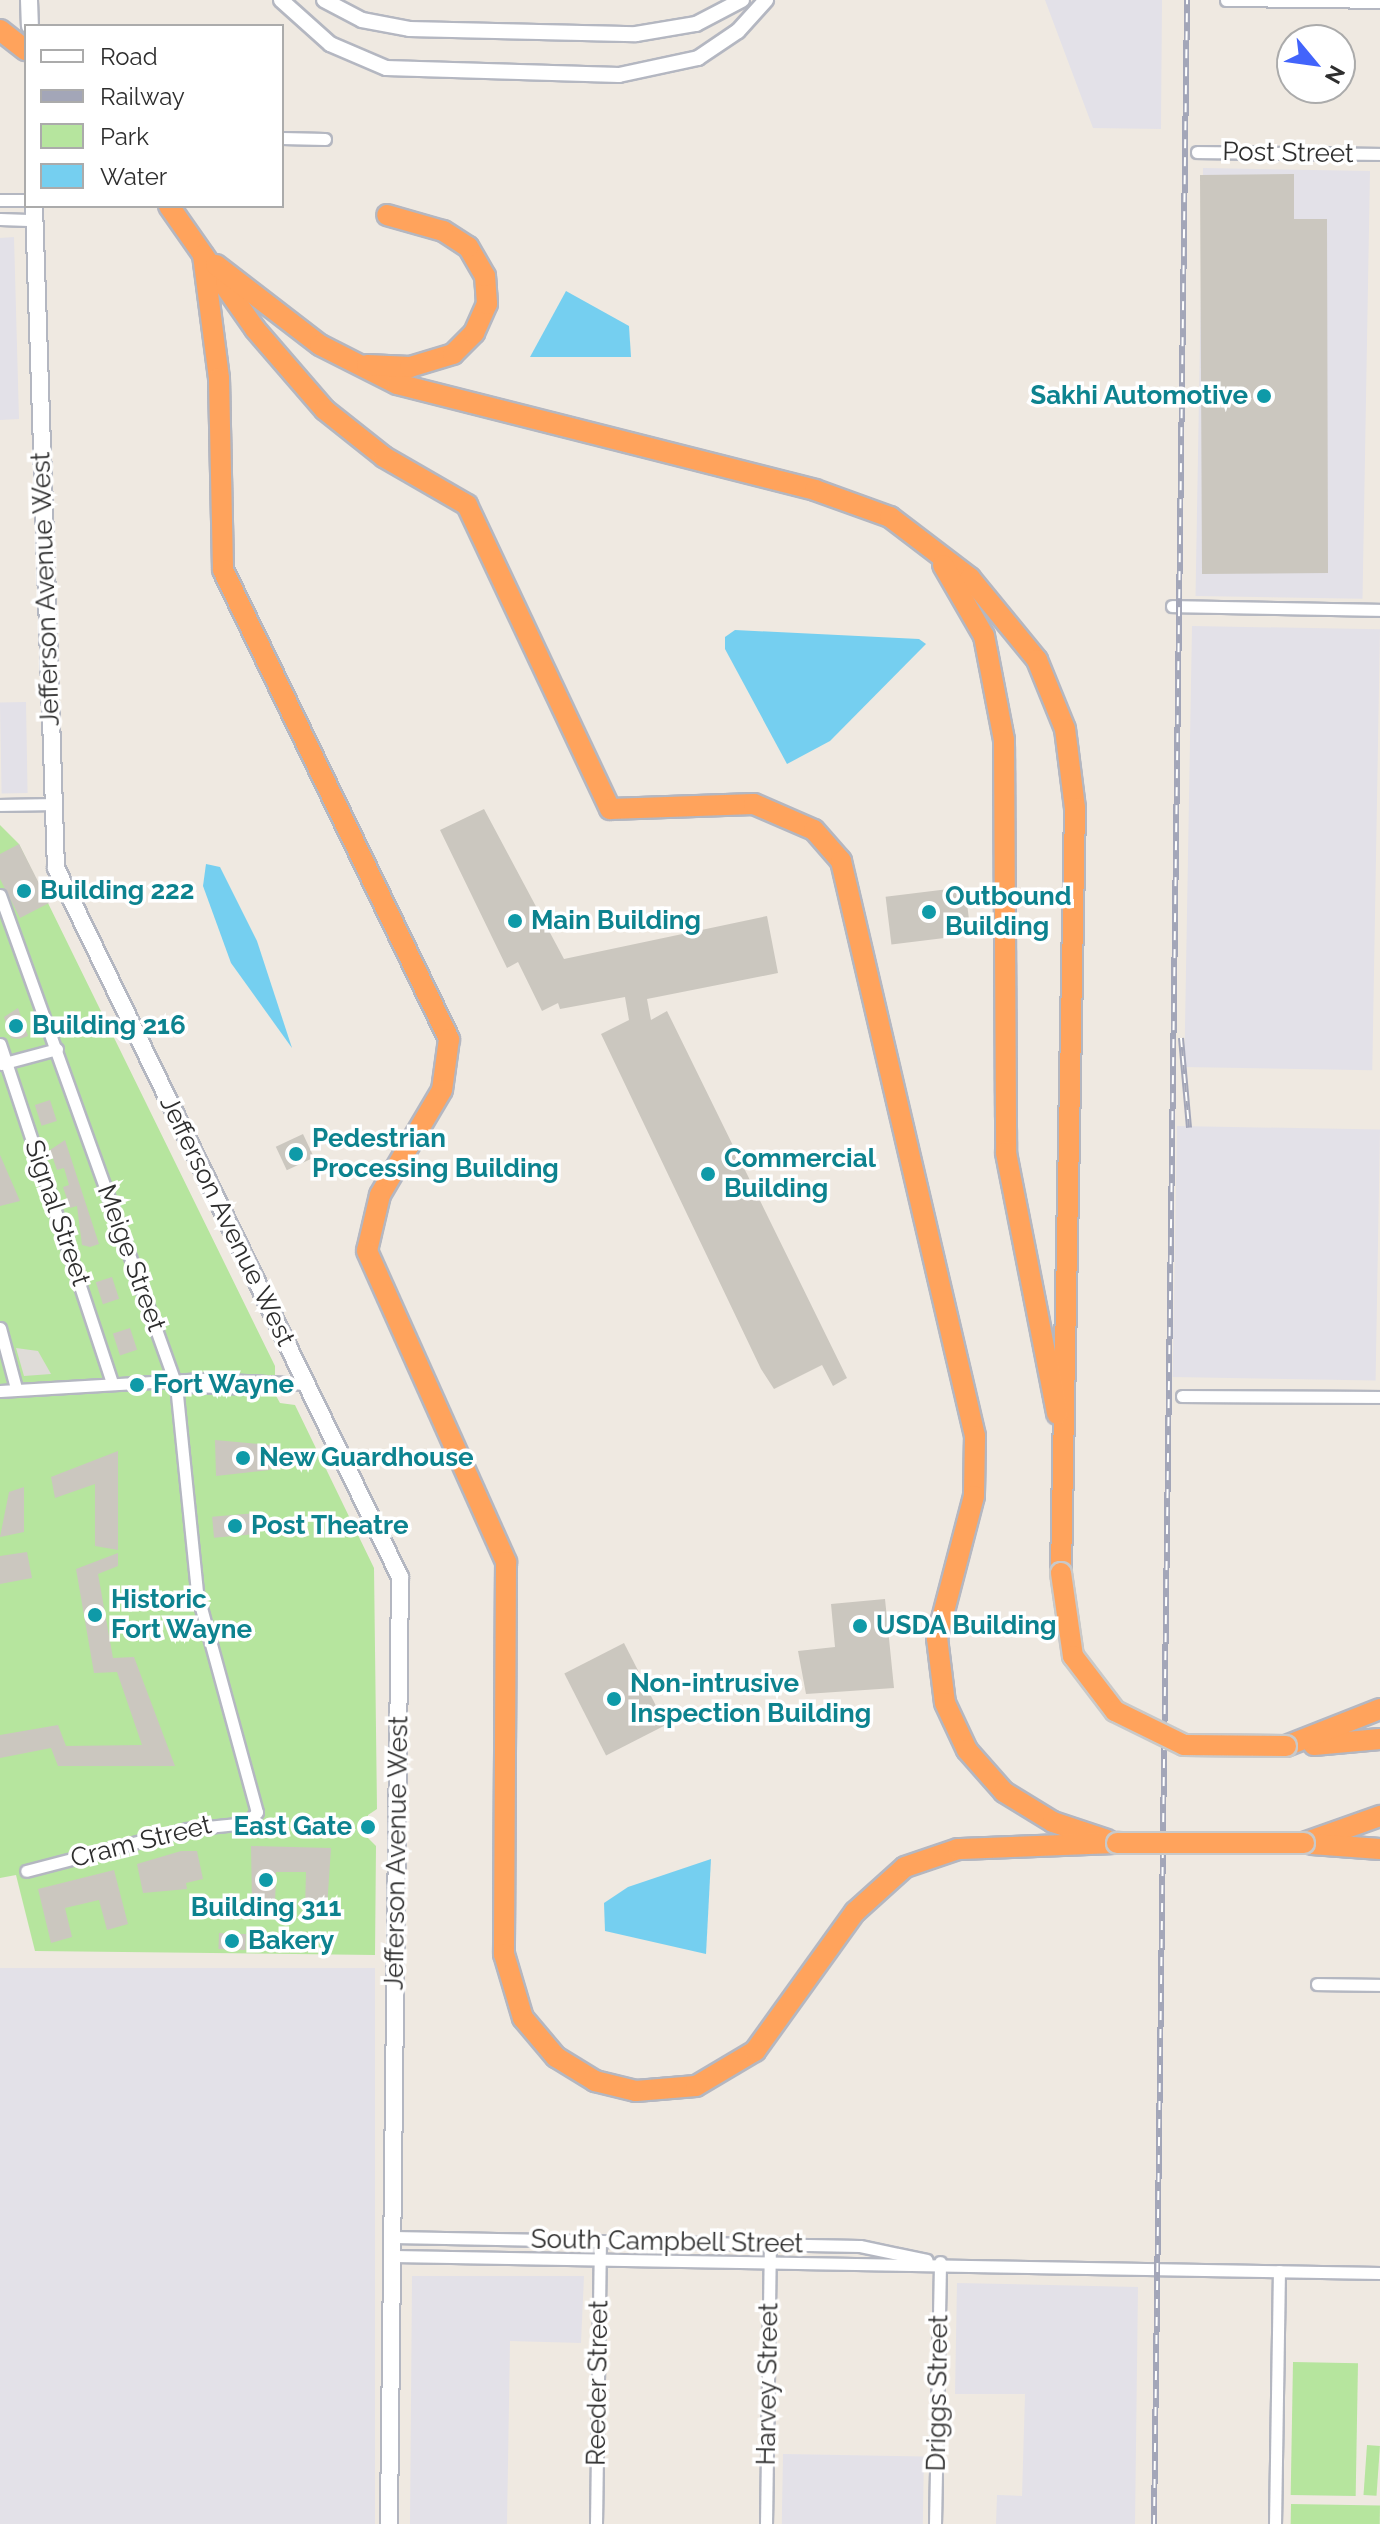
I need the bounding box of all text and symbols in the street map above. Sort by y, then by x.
legend [24,24,284,208]
north arrow [1276,24,1356,104]
text: Road [100,42,158,71]
text: N [1320,61,1351,88]
text: Railway [100,82,185,111]
text: Park [100,122,149,151]
street label: Post Street [1222,136,1354,170]
text: Water [100,162,167,191]
place label: Sakhi Automotive [1030,380,1248,412]
marker: Sakhi Automotive [1255,387,1273,405]
street label: Jefferson Avenue West [26,450,66,728]
place label: Building 222 [40,875,194,907]
place label: Outbound Building [945,881,1071,942]
marker: Building 222 [15,882,33,900]
marker: Outbound Building [920,903,938,921]
place label: Main Building [531,905,701,937]
marker: Main Building [506,912,524,930]
place label: Building 216 [32,1010,186,1042]
marker: Building 216 [7,1017,25,1035]
street label: Jefferson Avenue West [152,1090,302,1352]
place label: Pedestrian Processing Building [312,1123,559,1184]
street label: Signal Street [17,1136,97,1290]
place label: Commercial Building [724,1143,876,1204]
marker: Pedestrian Processing Building [287,1145,305,1163]
marker: Commercial Building [699,1165,717,1183]
street label: Meige Street [90,1181,172,1335]
place label: Fort Wayne [153,1369,295,1401]
marker: Fort Wayne [128,1376,146,1394]
place label: New Guardhouse [259,1442,474,1474]
marker: New Guardhouse [234,1449,252,1467]
place label: Post Theatre [251,1510,409,1542]
marker: Post Theatre [226,1517,244,1535]
place label: Historic Fort Wayne [111,1584,253,1646]
marker: Historic Fort Wayne [86,1606,104,1624]
place label: USDA Building [876,1610,1057,1642]
marker: USDA Building [851,1617,869,1635]
place label: Non-intrusive Inspection Building [630,1668,871,1730]
marker: Non-intrusive Inspection Building [605,1690,623,1708]
street label: Jefferson Avenue West [379,1715,415,1991]
street label: Cram Street [68,1809,214,1875]
place label: East Gate [233,1811,352,1843]
marker: East Gate [359,1818,377,1836]
marker: Building 311 [257,1871,275,1889]
place label: Building 311 [191,1892,341,1924]
place label: Bakery [248,1925,334,1957]
marker: Bakery [223,1932,241,1950]
street label: South Campbell Street [530,2224,804,2260]
street label: Reeder Street [581,2300,615,2466]
street label: Harvey Street [751,2302,785,2466]
street label: Driggs Street [921,2314,955,2472]

